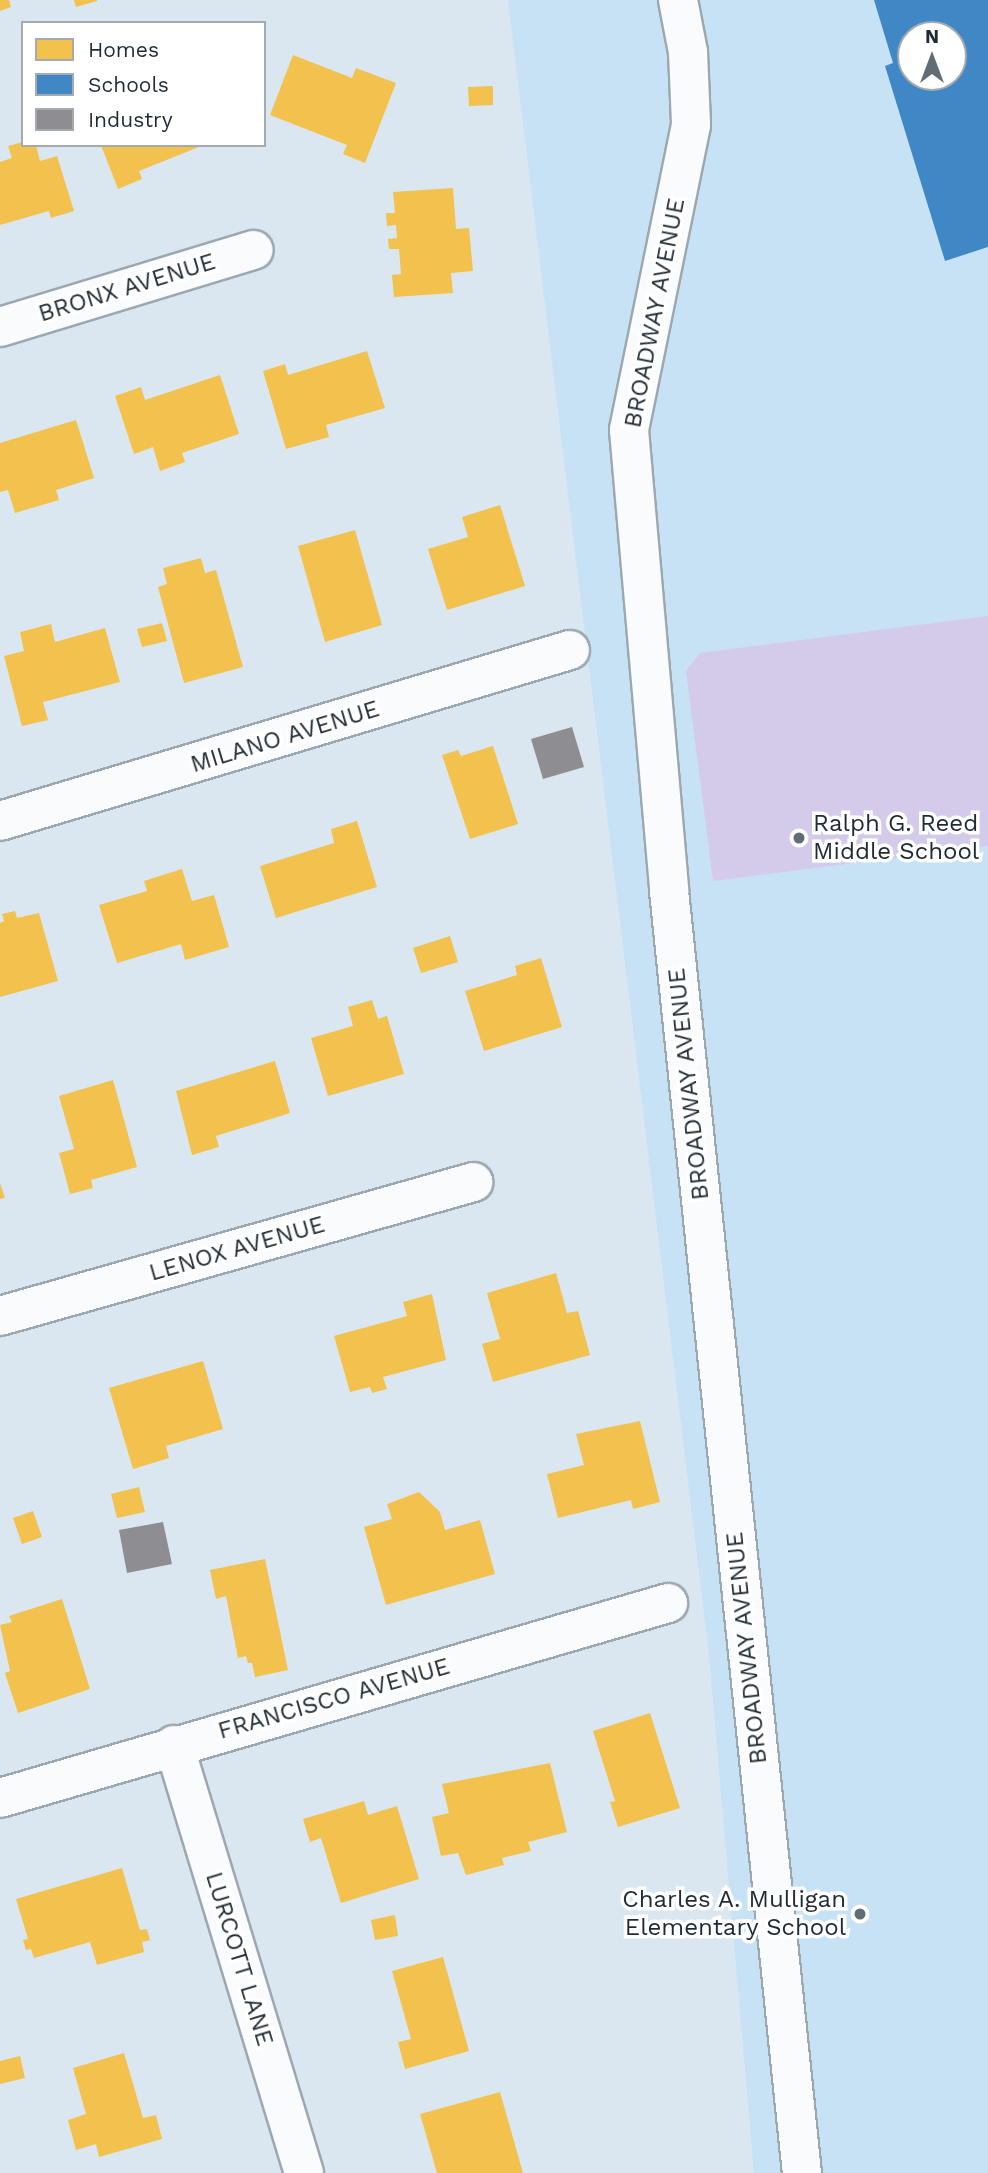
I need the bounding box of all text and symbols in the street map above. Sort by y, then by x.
legend [21,21,266,147]
north arrow [897,21,967,91]
text: N [925,25,939,48]
text: Homes [88,37,159,62]
text: Schools [88,72,169,97]
text: Industry [88,107,173,132]
street label: BROADWAY AVENUE [618,195,692,431]
street label: BRONX AVENUE [34,247,220,329]
street label: MILANO AVENUE [187,694,383,780]
place label: Ralph G. Reed Middle School [813,810,979,866]
marker: Ralph G. Reed Middle School [791,830,807,846]
street label: BROADWAY AVENUE [662,965,716,1203]
street label: LENOX AVENUE [145,1210,329,1288]
street label: BROADWAY AVENUE [720,1529,774,1767]
street label: FRANCISCO AVENUE [214,1652,454,1746]
street label: LURCOTT LANE [199,1868,279,2050]
place label: Charles A. Mulligan Elementary School [621,1886,846,1942]
marker: Charles A. Mulligan Elementary School [852,1906,868,1922]

